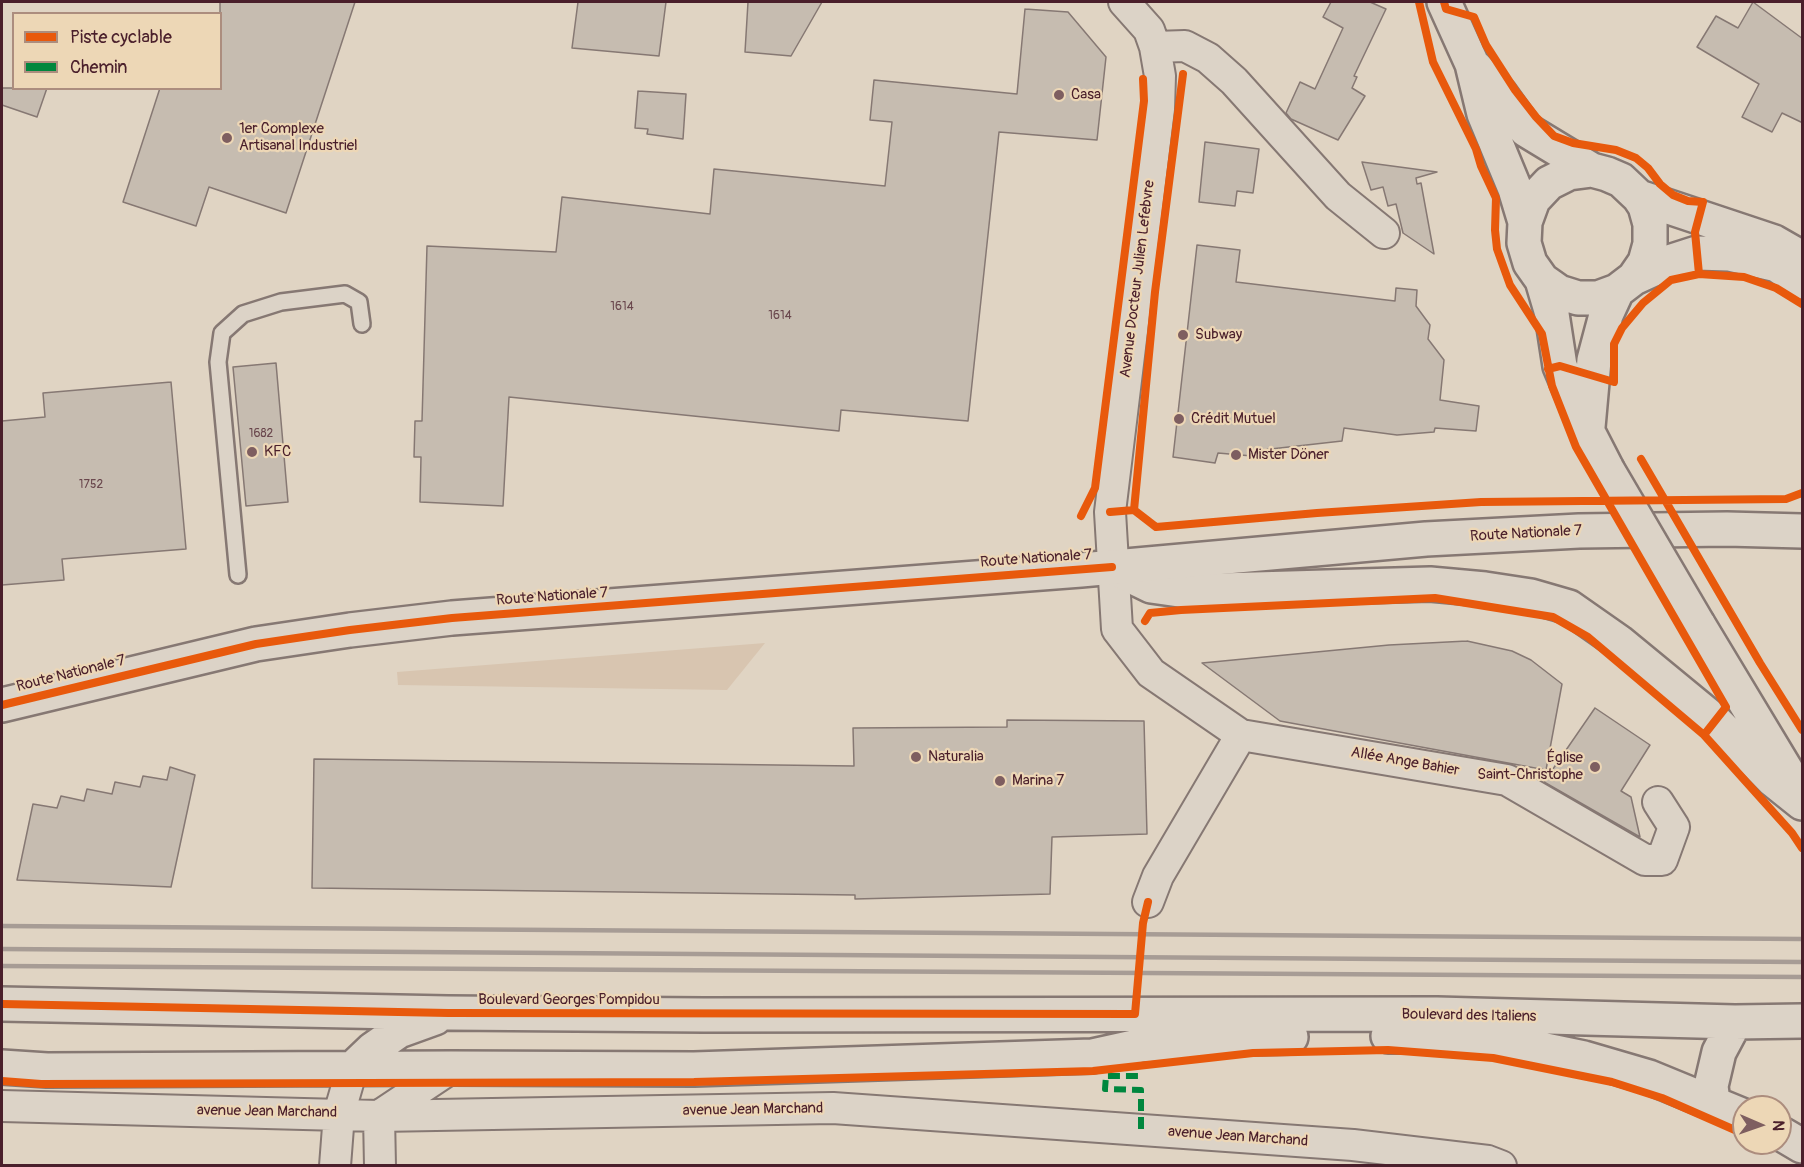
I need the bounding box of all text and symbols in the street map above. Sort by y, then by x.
legend [12,12,222,90]
text: Piste cyclable [70,26,172,49]
text: Chemin [70,56,127,79]
place label: Casa [1071,86,1101,104]
marker: Casa [1052,88,1066,102]
place label: 1er Complexe Artisanal Industriel [239,120,358,155]
marker: 1er Complexe Artisanal Industriel [220,131,234,145]
street label: Avenue Docteur Julien Lefebvre [1117,179,1159,379]
house number: 1614 [610,300,634,314]
house number: 1614 [768,309,792,323]
place label: Subway [1195,326,1242,344]
marker: Subway [1176,328,1190,342]
place label: Crédit Mutuel [1191,410,1276,428]
marker: Crédit Mutuel [1172,412,1186,426]
house number: 1682 [249,427,273,441]
place label: KFC [264,443,291,461]
marker: KFC [245,445,259,459]
place label: Mister Döner [1248,446,1329,464]
marker: Mister Döner [1229,448,1243,462]
house number: 1752 [79,478,103,492]
street label: Route Nationale 7 [1470,522,1582,546]
street label: Route Nationale 7 [980,546,1092,572]
street label: Route Nationale 7 [496,584,608,610]
street label: Route Nationale 7 [15,652,127,696]
street label: Allée Ange Bahier [1349,744,1461,780]
place label: Naturalia [928,748,984,766]
place label: Église Saint-Christophe [1477,749,1583,784]
marker: Naturalia [909,750,923,764]
marker: Église Saint-Christophe [1588,760,1602,774]
place label: Marina 7 [1012,772,1064,790]
marker: Marina 7 [993,774,1007,788]
street label: Boulevard Georges Pompidou [478,991,660,1009]
street label: Boulevard des Italiens [1401,1006,1537,1026]
north arrow [1732,1095,1792,1155]
street label: avenue Jean Marchand [683,1100,823,1120]
street label: avenue Jean Marchand [197,1102,337,1122]
text: N [1768,1120,1788,1131]
street label: avenue Jean Marchand [1167,1123,1309,1151]

